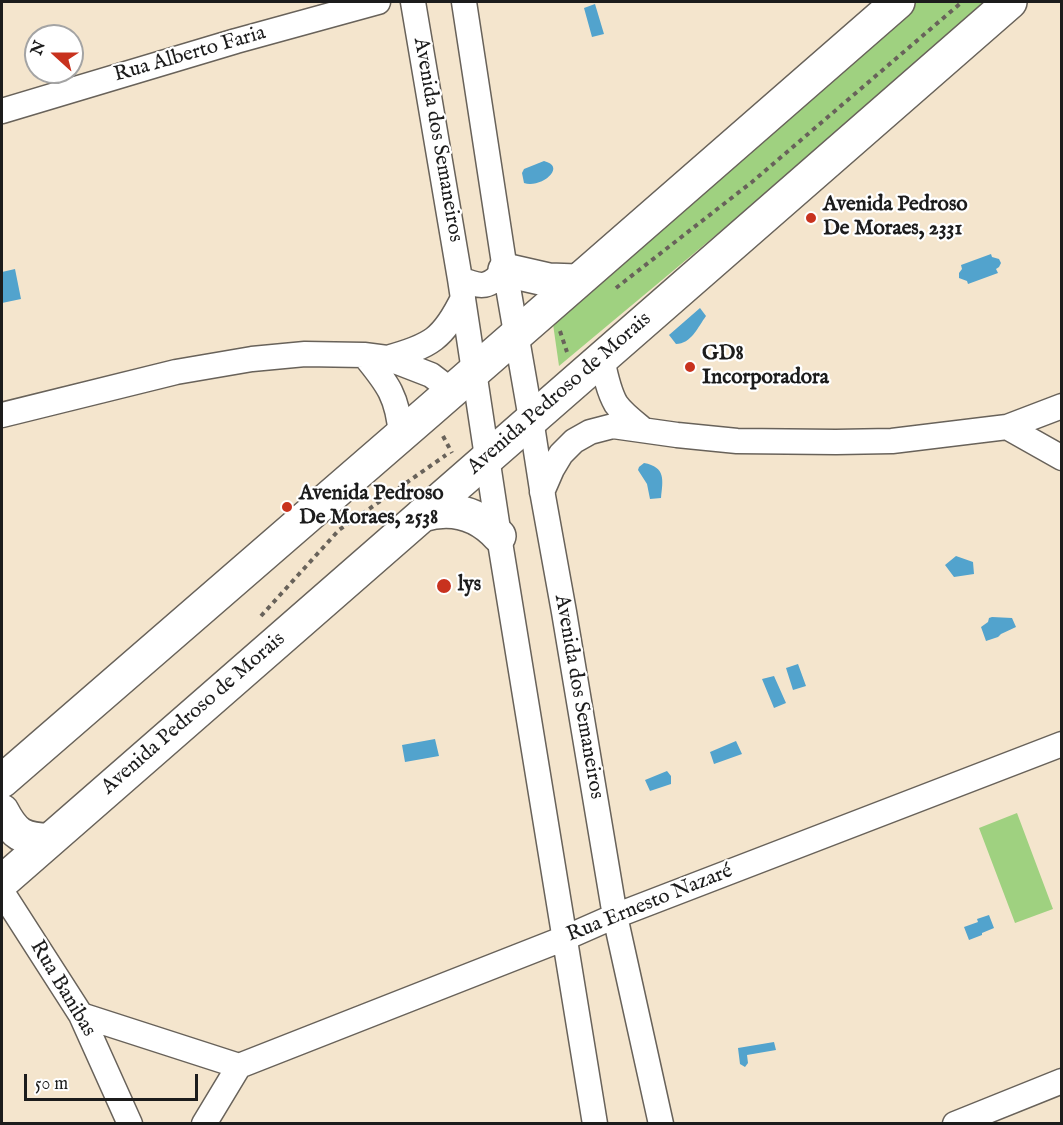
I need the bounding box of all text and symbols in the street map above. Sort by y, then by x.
street label: Rua Alberto Faria [111,21,269,89]
north arrow [24,24,84,84]
street label: Avenida dos Semaneiros [407,36,467,244]
text: N [27,38,51,58]
place label: Avenida Pedroso De Moraes, 2331 [823,193,968,243]
marker: Avenida Pedroso De Moraes, 2331 [804,211,818,225]
street label: Avenida Pedroso de Morais [463,307,657,481]
place label: GD8 Incorporadora [702,342,829,392]
marker: GD8 Incorporadora [683,360,697,374]
place label: Avenida Pedroso De Moraes, 2538 [299,482,444,532]
marker: Avenida Pedroso De Moraes, 2538 [280,500,294,514]
place label: lys [458,573,481,599]
marker: lys [435,577,453,595]
street label: Avenida dos Semaneiros [548,593,608,801]
street label: Avenida Pedroso de Morais [97,627,291,801]
street label: Rua Ernesto Nazaré [563,859,737,949]
street label: Rua Banibas [23,936,101,1042]
scale bar [27,1062,201,1100]
text: 50 m [35,1073,68,1096]

